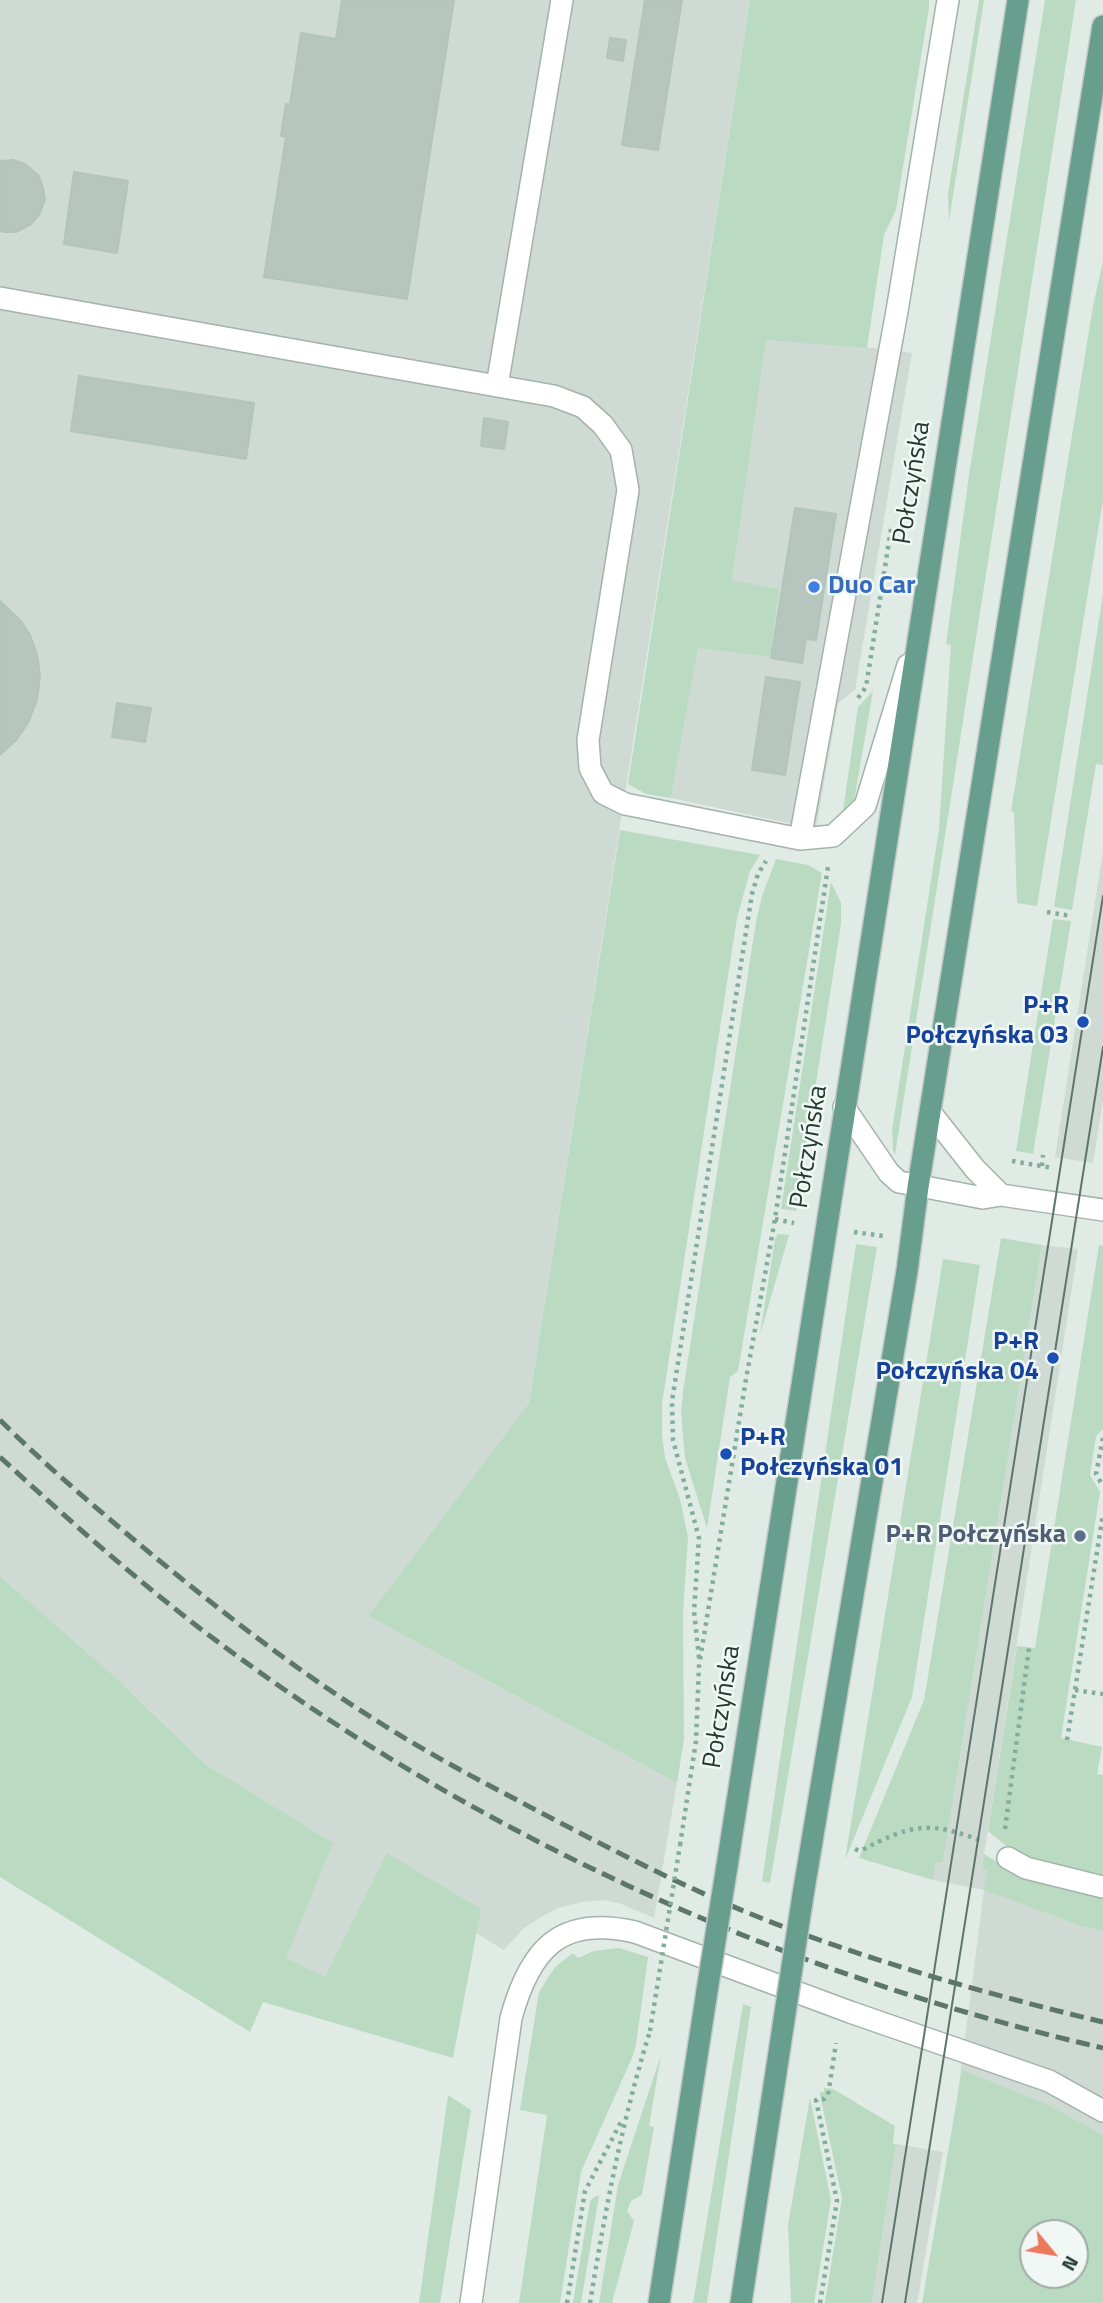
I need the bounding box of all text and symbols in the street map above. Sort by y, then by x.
street label: Połczyńska [888,419,938,547]
place label: Duo Car [828,571,916,603]
marker: Duo Car [806,579,822,595]
place label: P+R Połczyńska 03 [905,991,1069,1052]
marker: P+R Połczyńska 03 [1075,1014,1091,1030]
street label: Połczyńska [785,1083,835,1211]
place label: P+R Połczyńska 04 [875,1327,1039,1388]
marker: P+R Połczyńska 04 [1045,1350,1061,1366]
place label: P+R Połczyńska 01 [740,1423,904,1484]
marker: P+R Połczyńska 01 [718,1446,734,1462]
place label: P+R Połczyńska [886,1520,1066,1552]
marker: P+R Połczyńska [1072,1528,1088,1544]
street label: Połczyńska [698,1643,748,1771]
north arrow [1019,2219,1089,2289]
text: N [1055,2251,1087,2277]

